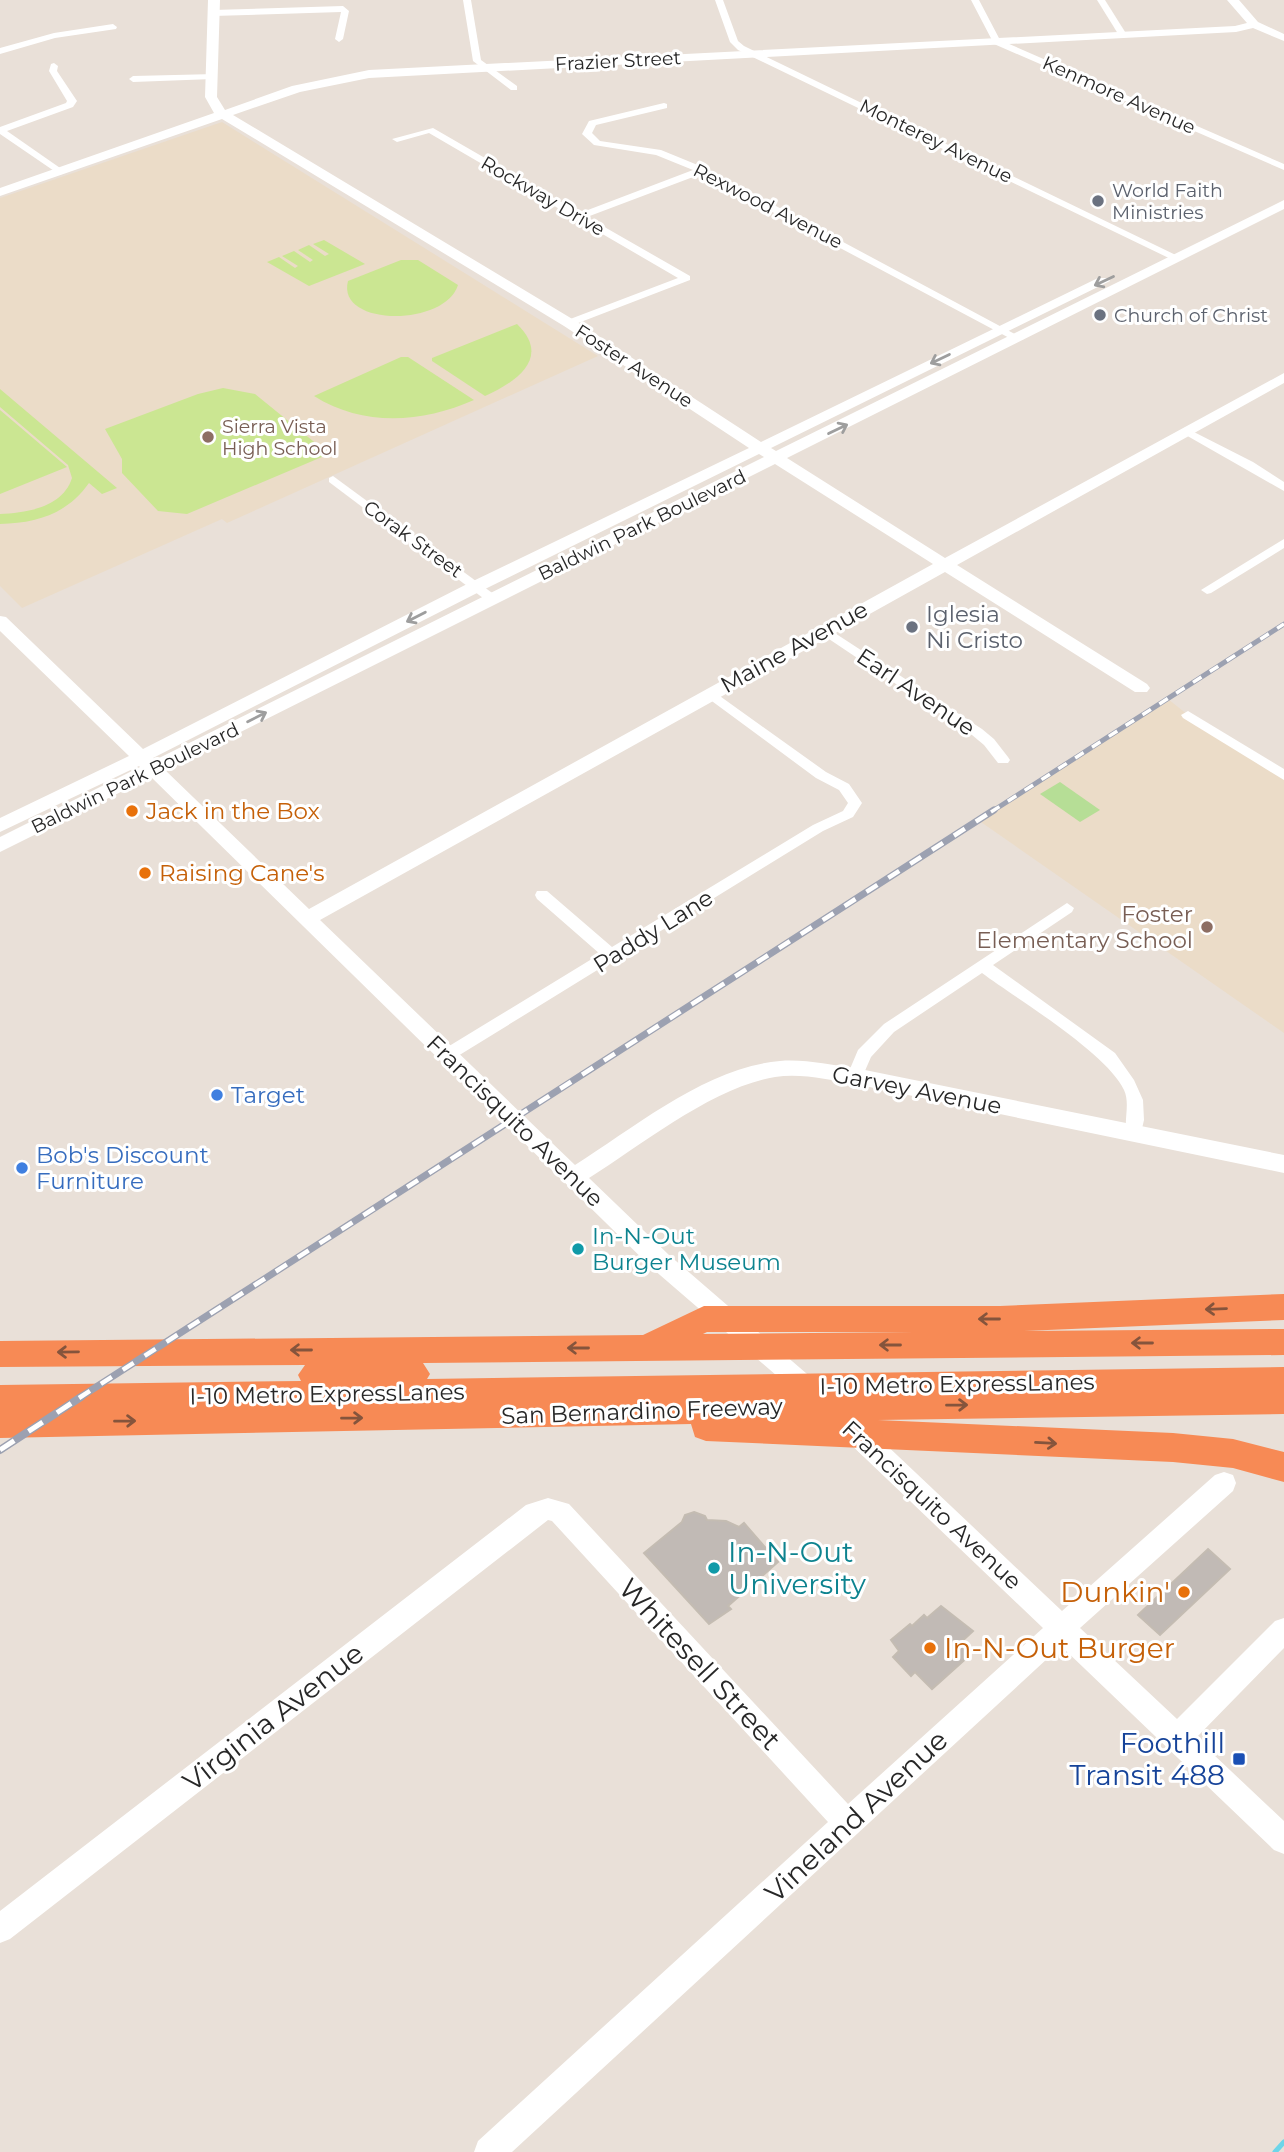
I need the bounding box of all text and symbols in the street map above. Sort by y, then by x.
street label: Frazier Street [554,46,682,76]
street label: Kenmore Avenue [1039,51,1199,139]
street label: Monterey Avenue [856,94,1016,188]
street label: Rockway Drive [477,151,609,241]
street label: Rexwood Avenue [689,158,847,254]
place label: World Faith Ministries [1112,179,1223,224]
marker: World Faith Ministries [1090,193,1106,209]
one-way arrow [1094,275,1115,288]
place label: Church of Christ [1114,304,1268,327]
marker: Church of Christ [1092,307,1108,323]
street label: Foster Avenue [571,319,697,413]
one-way arrow [930,353,951,367]
place label: Sierra Vista High School [222,415,337,460]
one-way arrow [827,422,848,435]
marker: Sierra Vista High School [200,429,216,445]
street label: Baldwin Park Boulevard [534,465,750,585]
street label: Corak Street [359,495,467,583]
street label: Maine Avenue [715,595,873,699]
place label: Iglesia Ni Cristo [926,600,1023,654]
one-way arrow [406,611,427,624]
marker: Iglesia Ni Cristo [904,619,920,635]
street label: Earl Avenue [851,642,981,742]
one-way arrow [246,710,267,723]
street label: Baldwin Park Boulevard [27,718,243,838]
place label: Jack in the Box [145,797,320,825]
marker: Jack in the Box [124,803,140,819]
place label: Raising Cane's [159,859,324,887]
marker: Raising Cane's [137,865,153,881]
street label: Paddy Lane [588,883,718,979]
place label: Foster Elementary School [976,900,1193,954]
marker: Foster Elementary School [1199,919,1215,935]
street label: Francisquito Avenue [421,1029,609,1213]
street label: Garvey Avenue [830,1060,1004,1120]
place label: Target [231,1081,305,1109]
marker: Target [209,1087,225,1103]
place label: Bob's Discount Furniture [36,1141,209,1195]
marker: Bob's Discount Furniture [14,1160,30,1176]
place label: In-N-Out Burger Museum [592,1222,781,1276]
marker: In-N-Out Burger Museum [570,1241,586,1257]
one-way arrow [1205,1303,1228,1316]
one-way arrow [977,1312,1000,1326]
one-way arrow [1131,1337,1154,1350]
one-way arrow [879,1338,902,1352]
one-way arrow [567,1341,590,1355]
one-way arrow [290,1343,313,1357]
one-way arrow [57,1346,80,1359]
street label: I-10 Metro ExpressLanes [819,1368,1095,1400]
street label: I-10 Metro ExpressLanes [189,1378,465,1410]
street label: San Bernardino Freeway [501,1392,784,1430]
one-way arrow [945,1399,968,1412]
one-way arrow [340,1411,363,1425]
one-way arrow [113,1415,136,1428]
street label: Francisquito Avenue [836,1415,1028,1595]
one-way arrow [1035,1436,1058,1449]
place label: In-N-Out University [728,1535,867,1601]
marker: In-N-Out University [706,1560,722,1576]
street label: Whitesell Street [612,1571,788,1757]
place label: Dunkin' [1060,1575,1170,1609]
marker: Dunkin' [1176,1584,1192,1600]
place label: In-N-Out Burger [944,1631,1175,1665]
street label: Virginia Avenue [176,1636,370,1798]
marker: In-N-Out Burger [922,1640,938,1656]
street label: Vineland Avenue [758,1723,954,1909]
place label: Foothill Transit 488 [1070,1726,1225,1792]
marker: Foothill Transit 488 [1231,1751,1247,1767]

